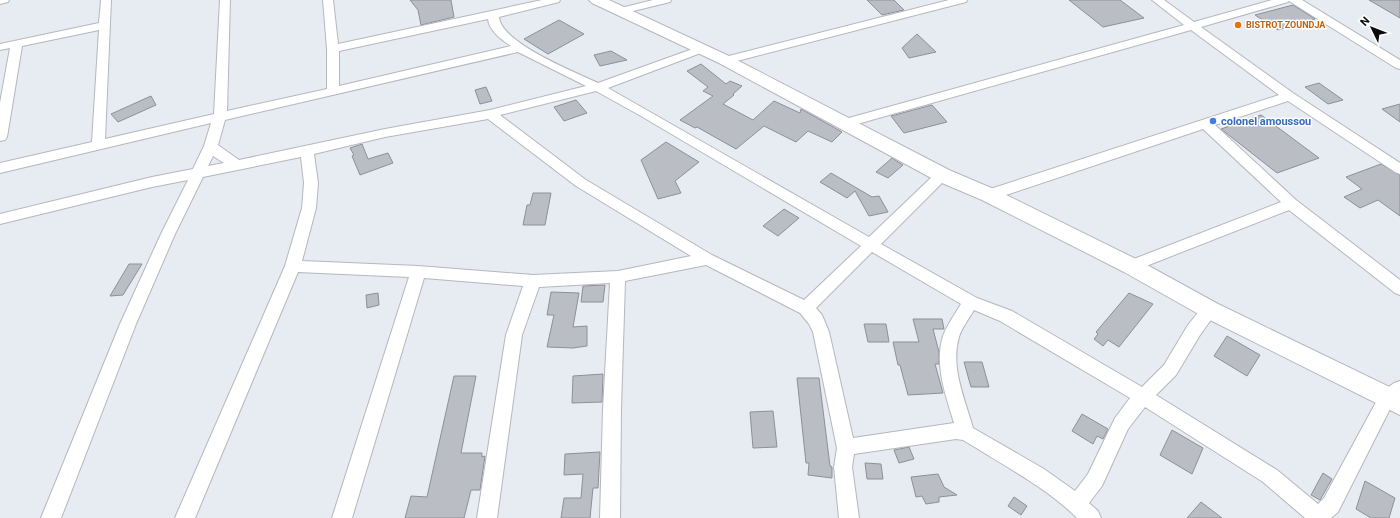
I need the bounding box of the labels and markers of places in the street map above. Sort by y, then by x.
marker: BISTROT ZOUNDJA [1233,20,1243,30]
place label: BISTROT ZOUNDJA [1246,20,1326,30]
place label: colonel amoussou [1221,115,1311,128]
marker: colonel amoussou [1208,116,1218,126]

